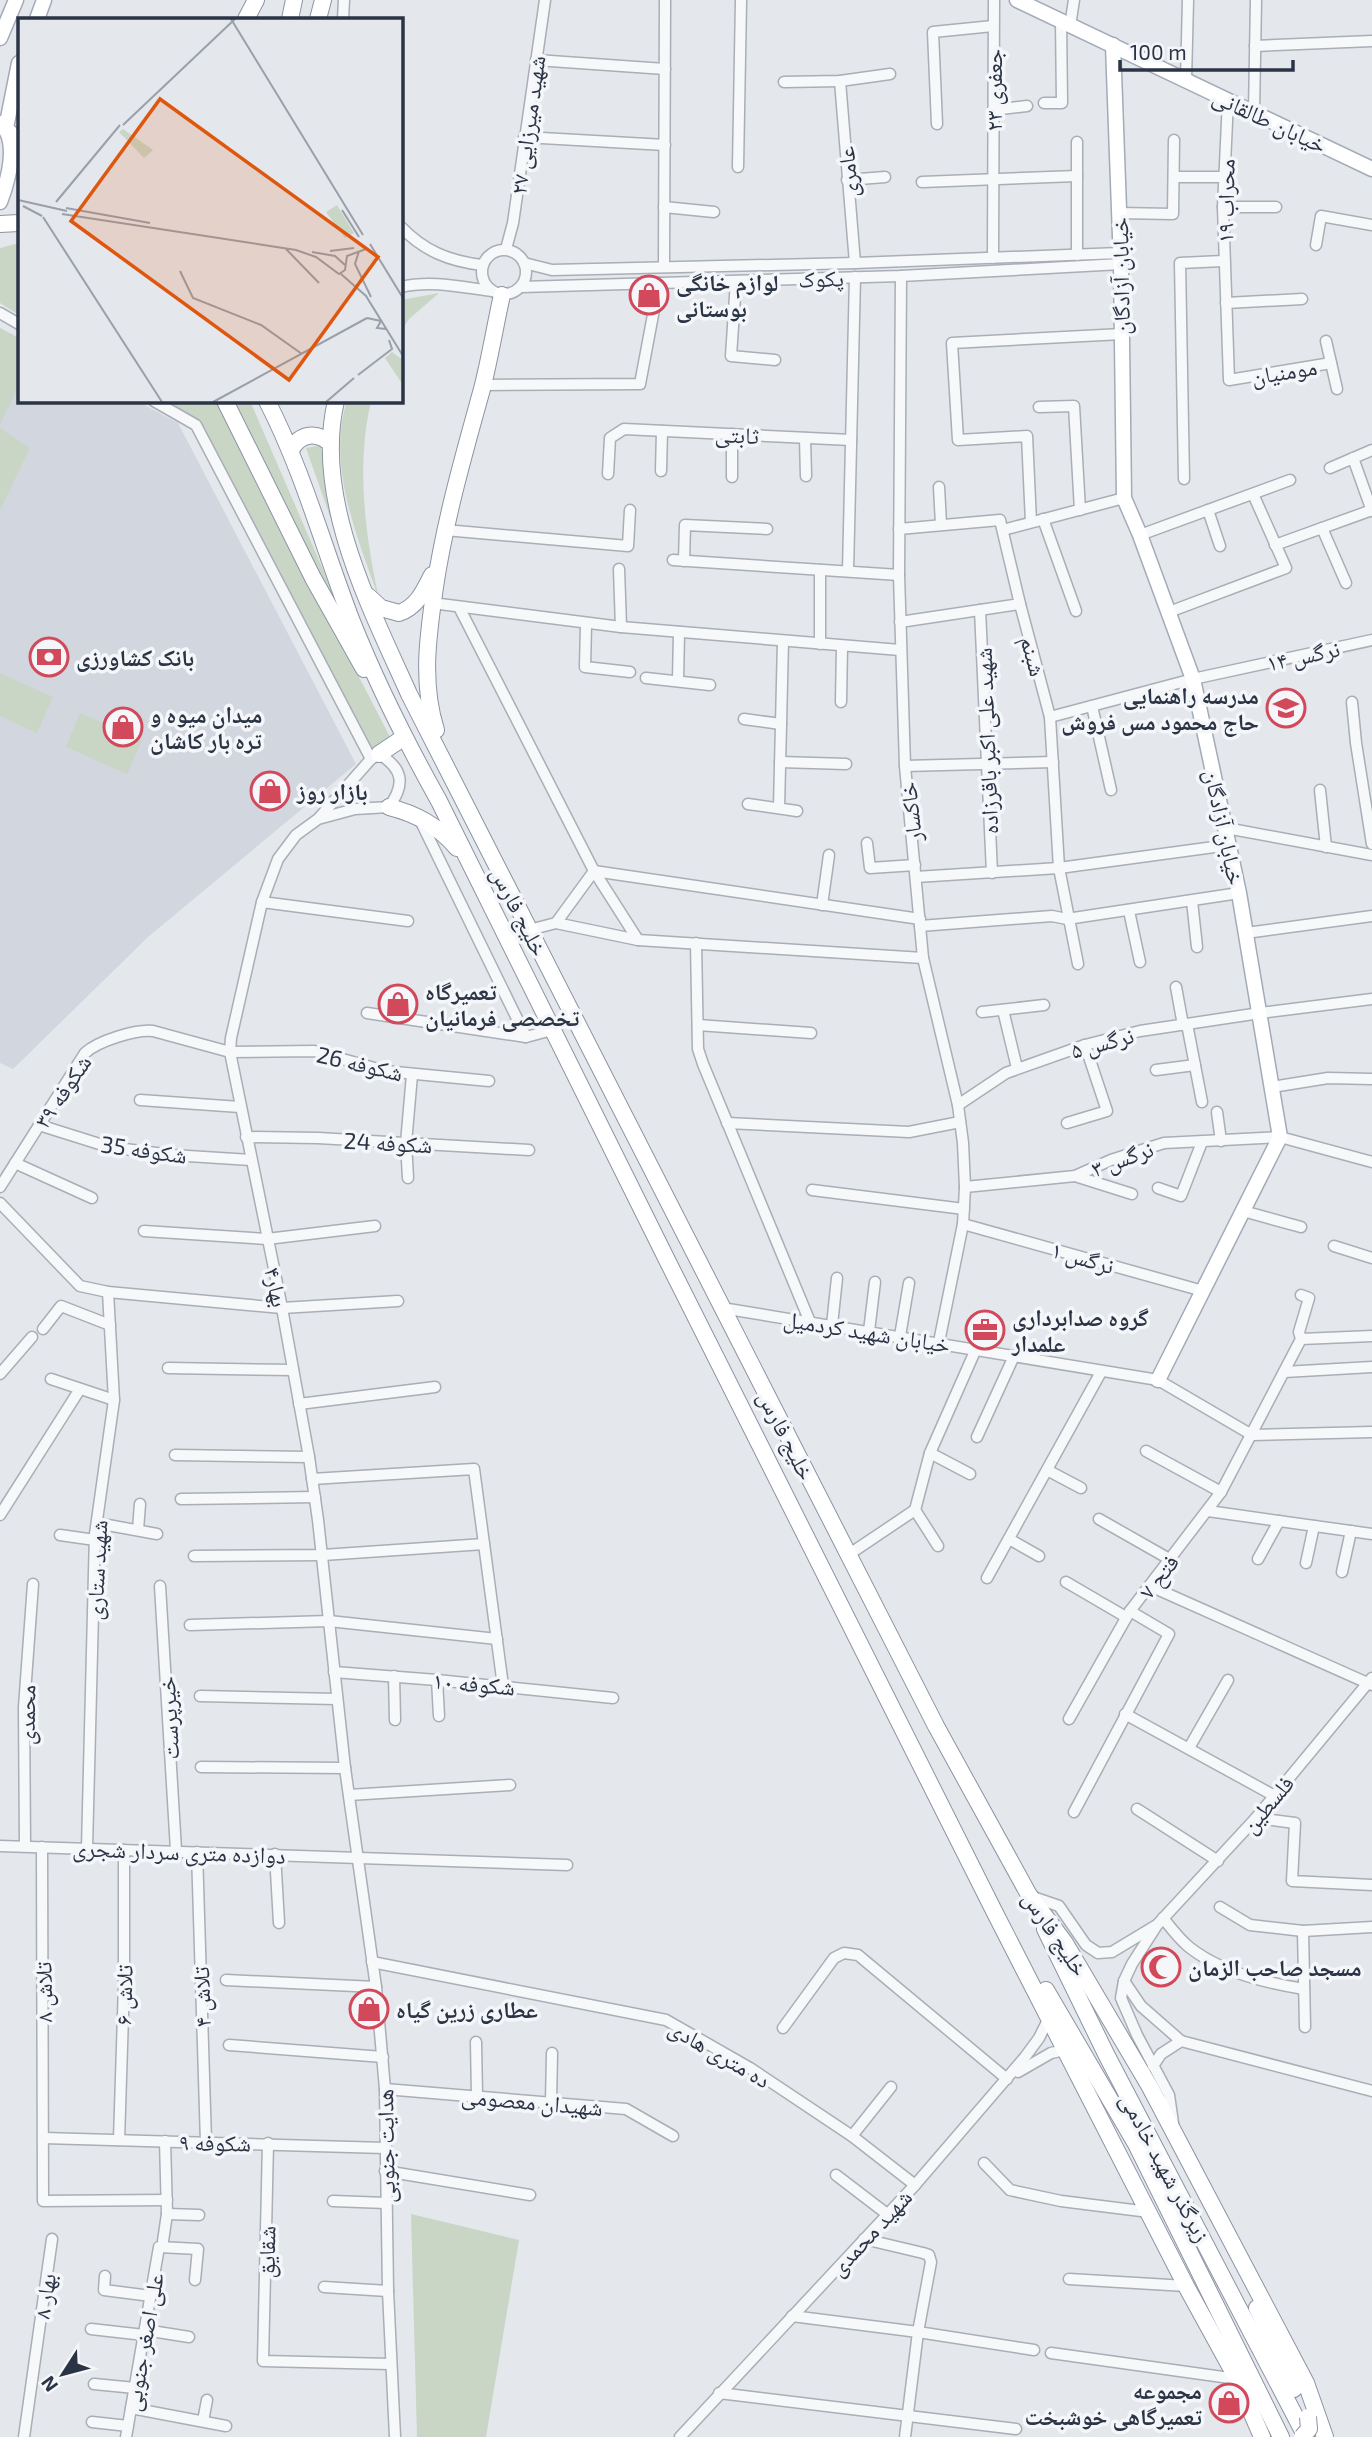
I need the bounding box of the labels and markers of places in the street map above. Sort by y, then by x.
place label: لوازم خانگی بوستانی [676,268,778,323]
shop icon: لوازم خانگی بوستانی [628,274,670,316]
bank icon: بانک کشاورزی [28,636,70,678]
place label: بانک کشاورزی [76,643,194,672]
place label: مدرسه راهنمایی حاج محمود مس فروش [1061,681,1259,737]
school or university icon: مدرسه راهنمایی حاج محمود مس فروش [1265,687,1307,729]
place label: میدان میوه و تره بار کاشان [150,700,263,755]
shop icon: میدان میوه و تره بار کاشان [102,706,144,748]
shop icon: بازار روز [249,770,291,812]
place label: بازار روز [296,777,368,806]
place label: تعمیرگاه تخصصی فرمانیان [425,977,580,1032]
shop icon: تعمیرگاه تخصصی فرمانیان [377,983,419,1025]
place label: گروه صدابرداری علمدار [1011,1303,1149,1357]
office icon: گروه صدابرداری علمدار [964,1309,1006,1351]
mosque icon: مسجد صاحب الزمان [1140,1946,1182,1988]
place label: مسجد صاحب الزمان [1188,1953,1362,1982]
shop icon: عطاری زرین گیاه [348,1988,390,2030]
place label: عطاری زرین گیاه [396,1995,538,2024]
place label: مجموعه تعمیرگاهی خوشبخت [1025,2376,1203,2431]
shop icon: مجموعه تعمیرگاهی خوشبخت [1208,2382,1250,2424]

